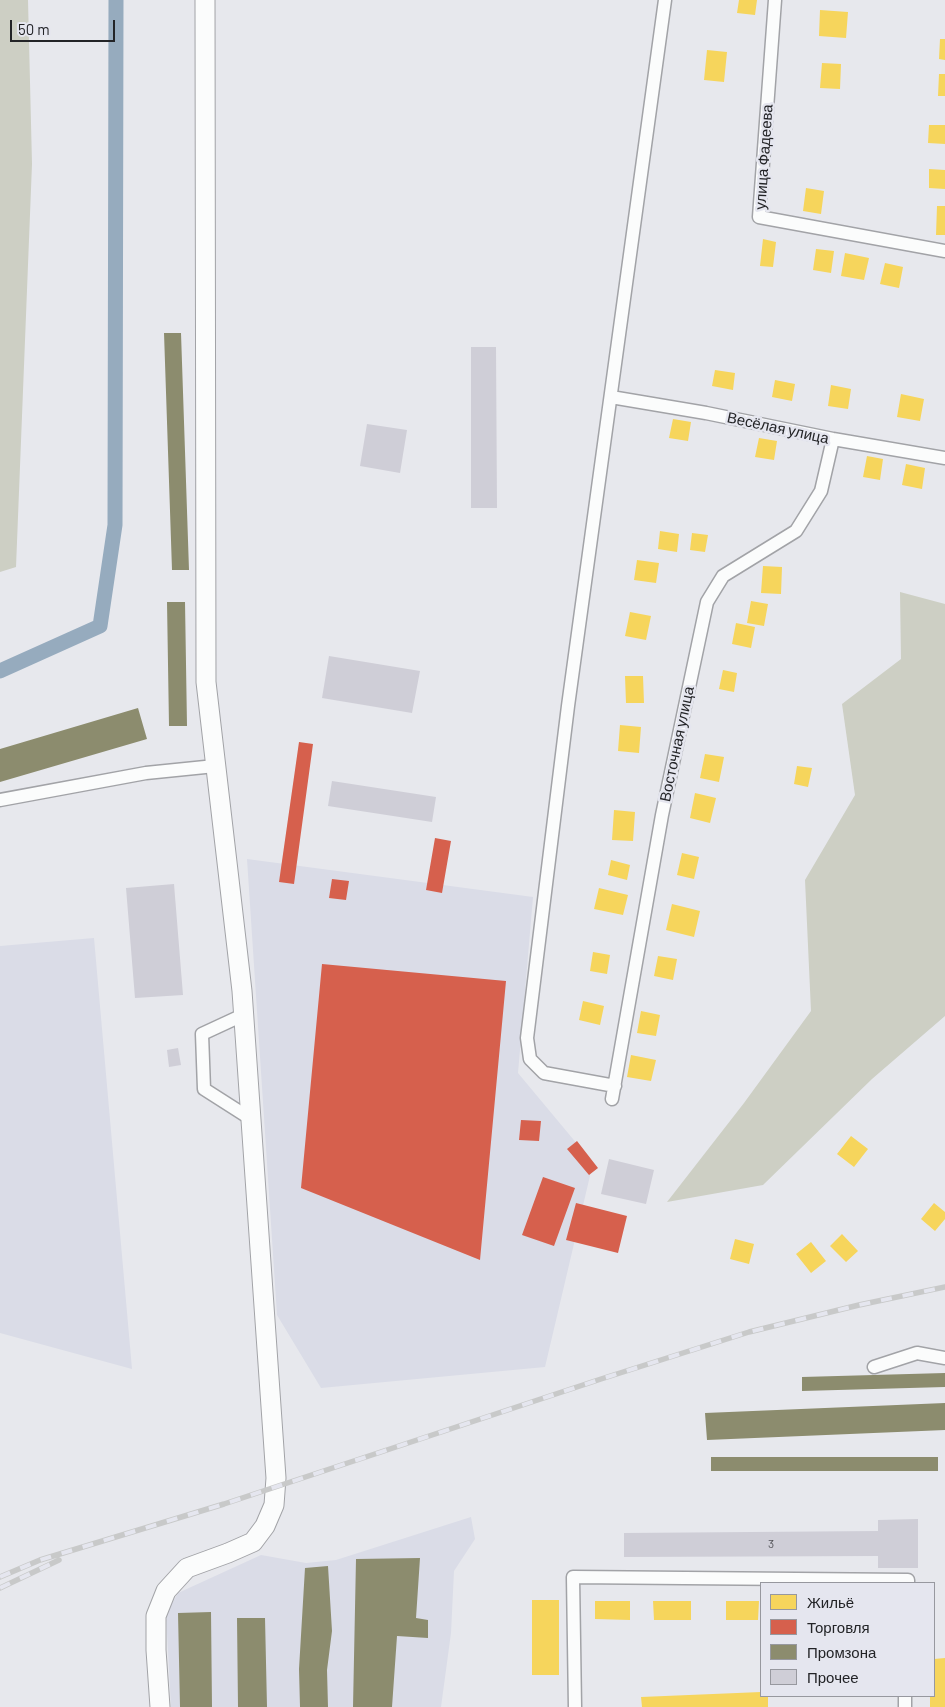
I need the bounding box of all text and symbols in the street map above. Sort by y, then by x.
scale bar [12,10,118,42]
text: 50 m [18,20,50,38]
street label: улица Фадеева [751,104,777,210]
street label: Весёлая улица [725,408,831,448]
street label: Восточная улица [656,685,698,803]
house number: 3 [768,1537,774,1551]
legend [760,1582,935,1697]
text: Жильё [807,1593,854,1611]
text: Торговля [807,1618,870,1636]
text: Промзона [807,1643,876,1661]
text: Прочее [807,1668,859,1686]

